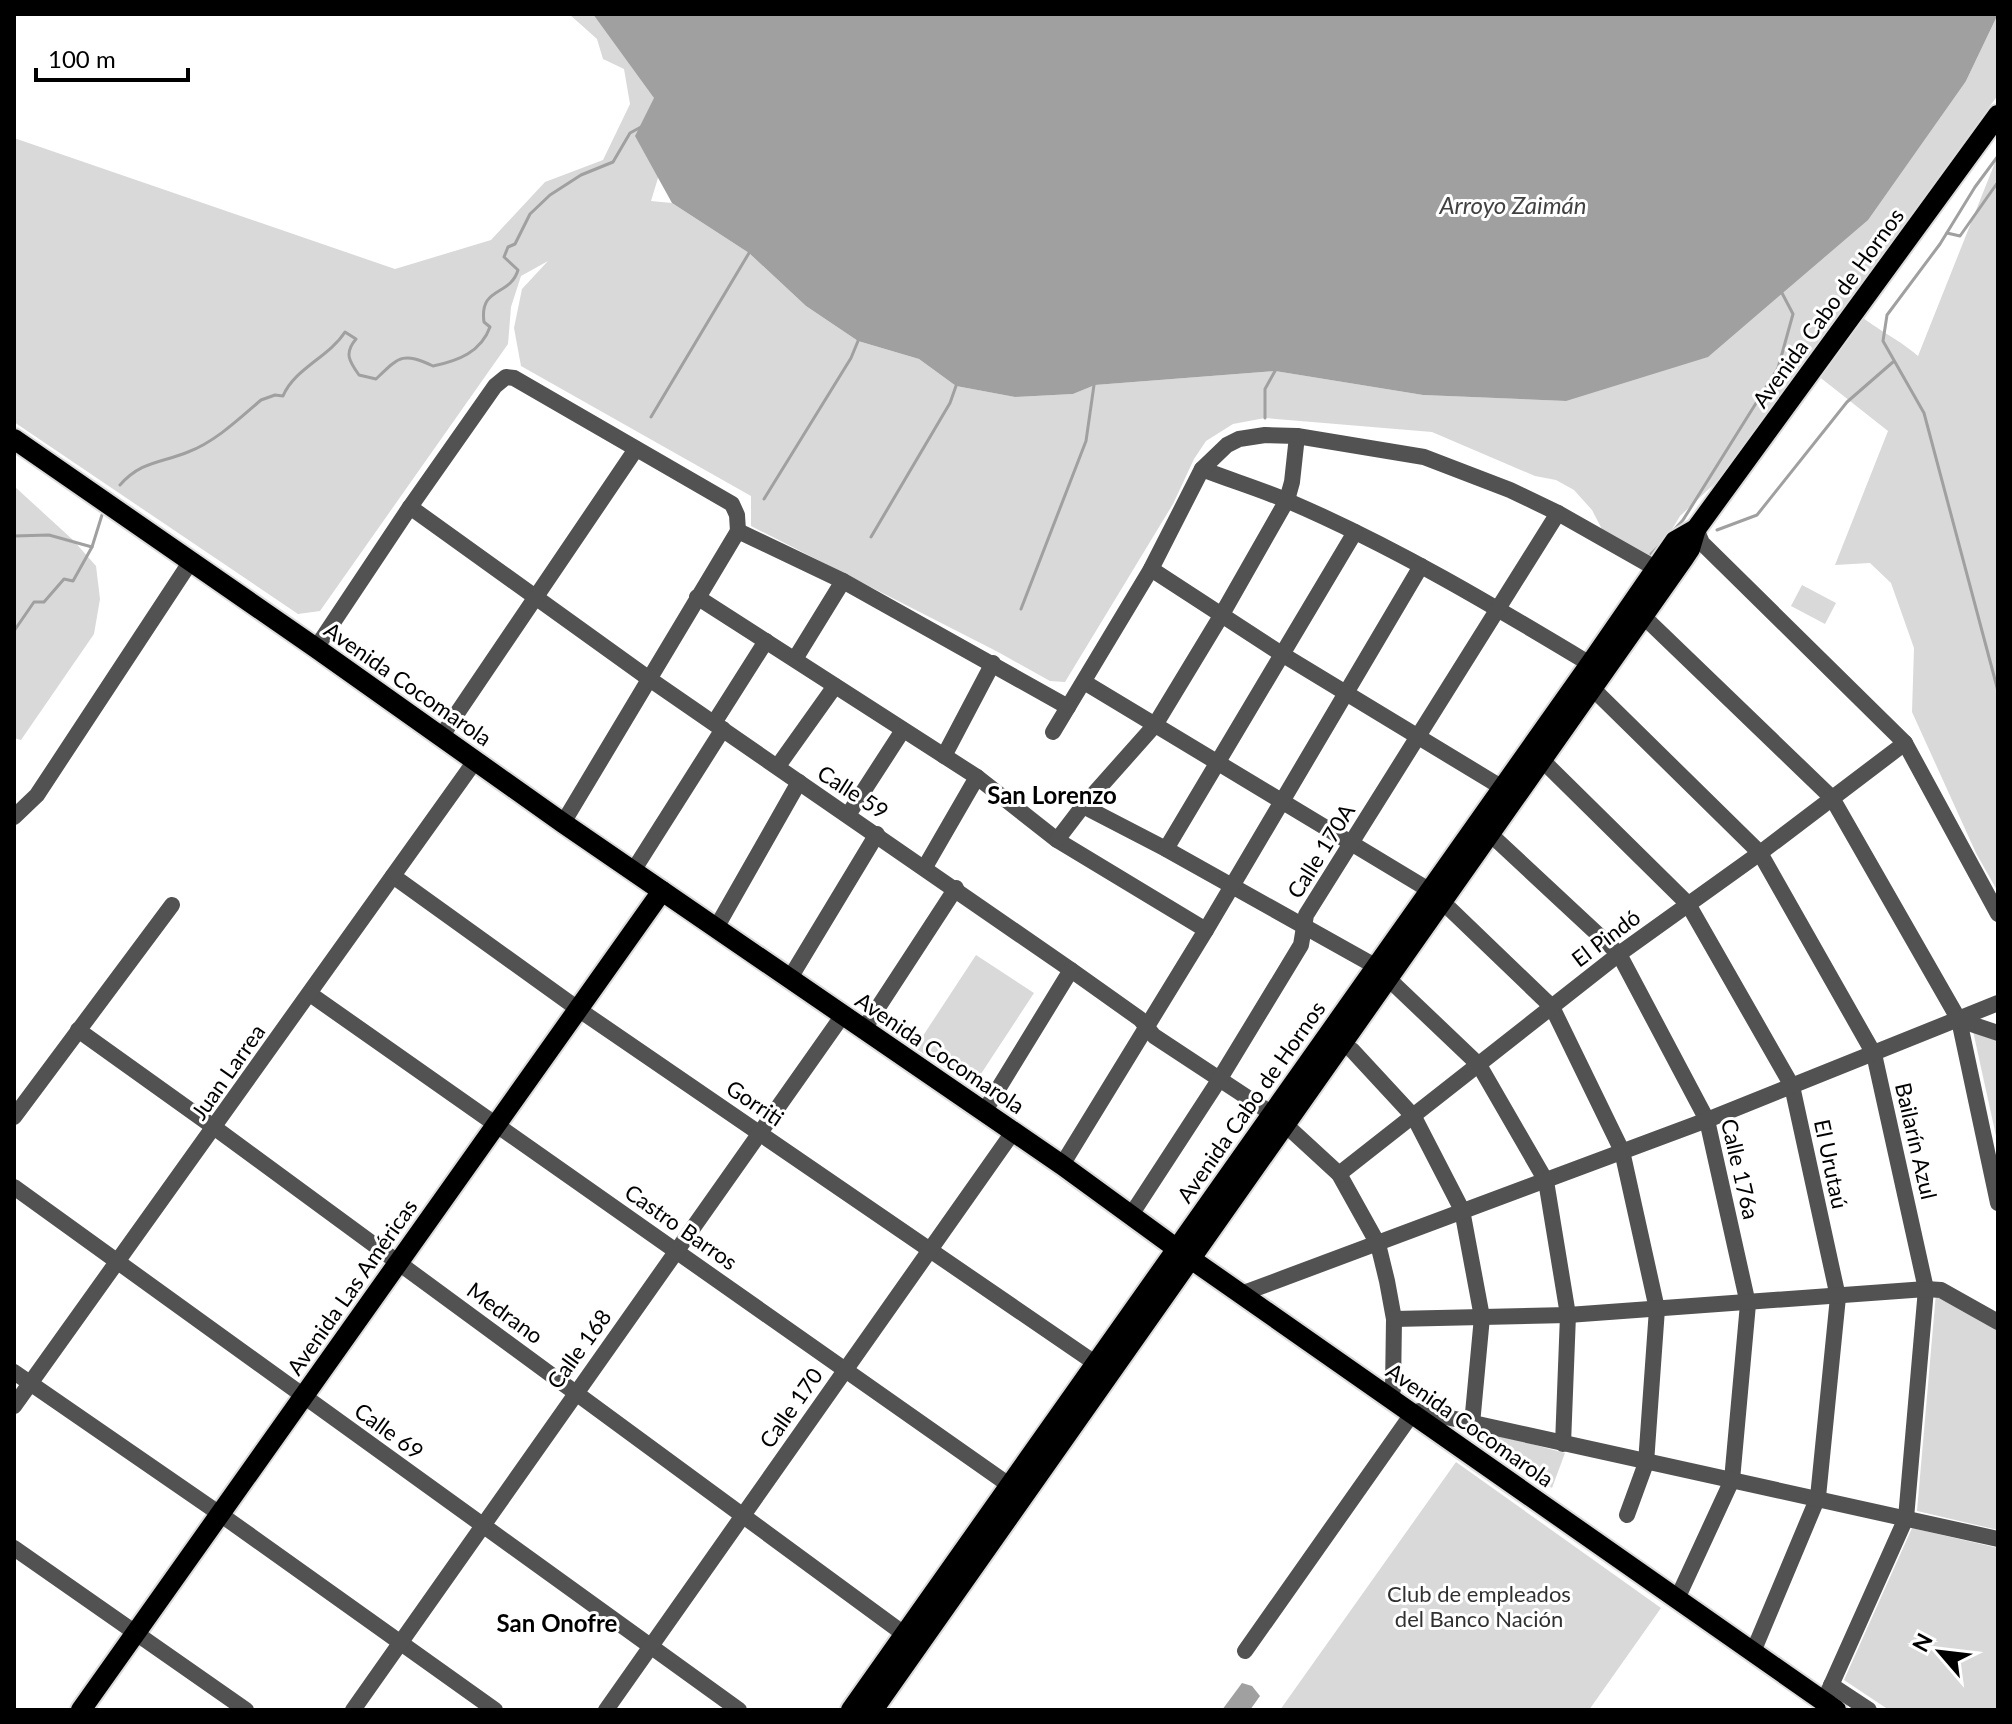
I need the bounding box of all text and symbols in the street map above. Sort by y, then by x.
scale bar [36,32,188,82]
text: 100 m [48,44,116,73]
water label: Arroyo Zaimán [1438,190,1587,219]
street label: Avenida Cabo de Hornos [1746,203,1909,413]
street label: Avenida Cocomarola [319,616,497,751]
street label: Calle 59 [813,759,894,824]
district label: San Lorenzo [987,780,1117,809]
street label: Calle 170A [1281,798,1360,903]
street label: El Pindó [1566,903,1645,972]
street label: Avenida Cocomarola [851,986,1030,1119]
street label: Avenida Cabo de Hornos [1171,996,1330,1208]
street label: Juan Larrea [185,1019,270,1125]
street label: Gorriti [722,1074,789,1131]
street label: Bailarín Azul [1890,1080,1943,1202]
street label: Calle 176a [1716,1116,1765,1222]
street label: El Urutaú [1809,1117,1854,1211]
street label: Castro Barros [620,1178,743,1275]
street label: Avenida Las Américas [281,1194,422,1380]
street label: Medrano [462,1276,549,1349]
street label: Calle 168 [541,1304,616,1394]
street label: Avenida Cocomarola [1381,1357,1559,1492]
street label: Calle 170 [753,1362,828,1453]
street label: Calle 69 [349,1397,429,1465]
park label: Club de empleados del Banco Nación [1387,1580,1571,1632]
district label: San Onofre [497,1608,618,1637]
north arrow [1900,1612,1980,1692]
text: N [1906,1629,1938,1656]

